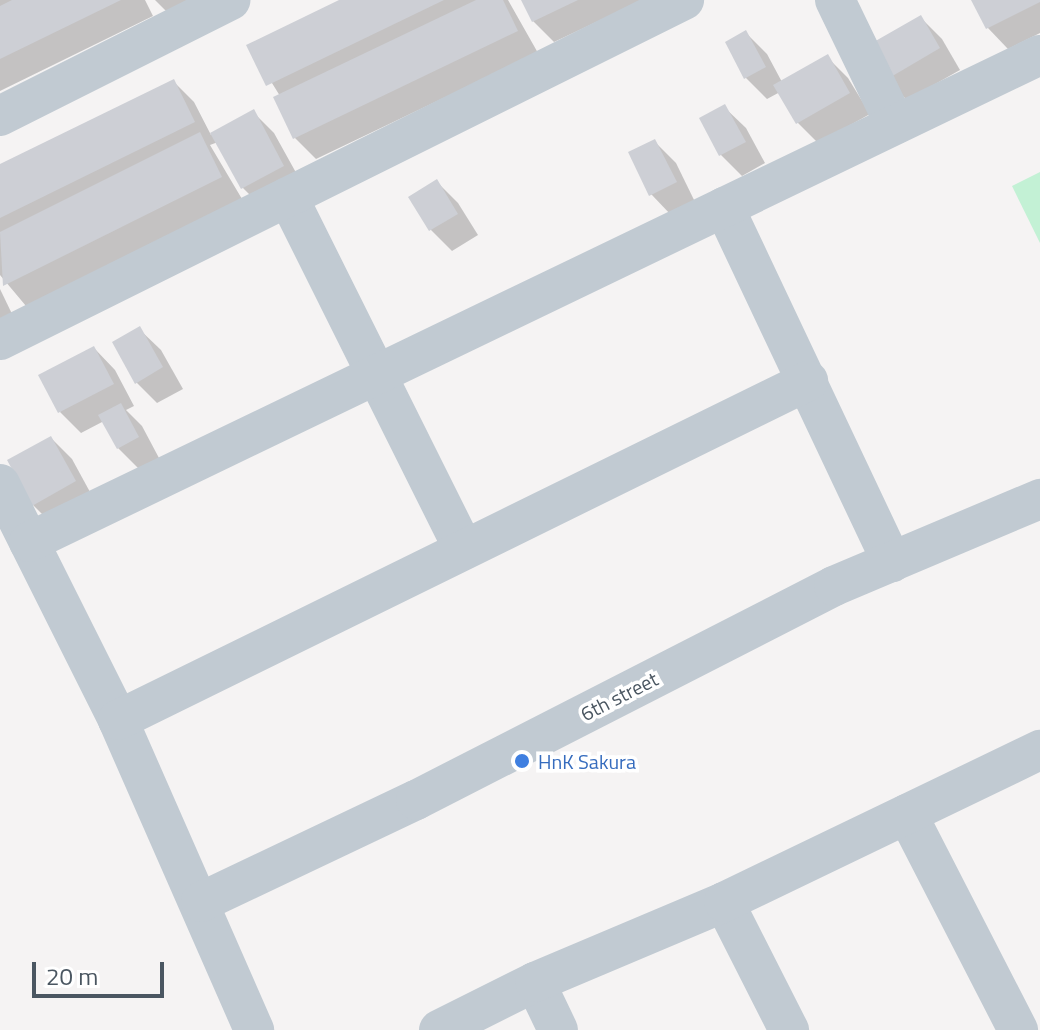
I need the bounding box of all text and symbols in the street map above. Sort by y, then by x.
street label: 6th street [576,666,662,726]
place label: HnK Sakura [538,749,636,773]
marker: HnK Sakura [513,752,531,770]
scale bar [36,946,168,996]
text: 20 m [46,958,98,994]

